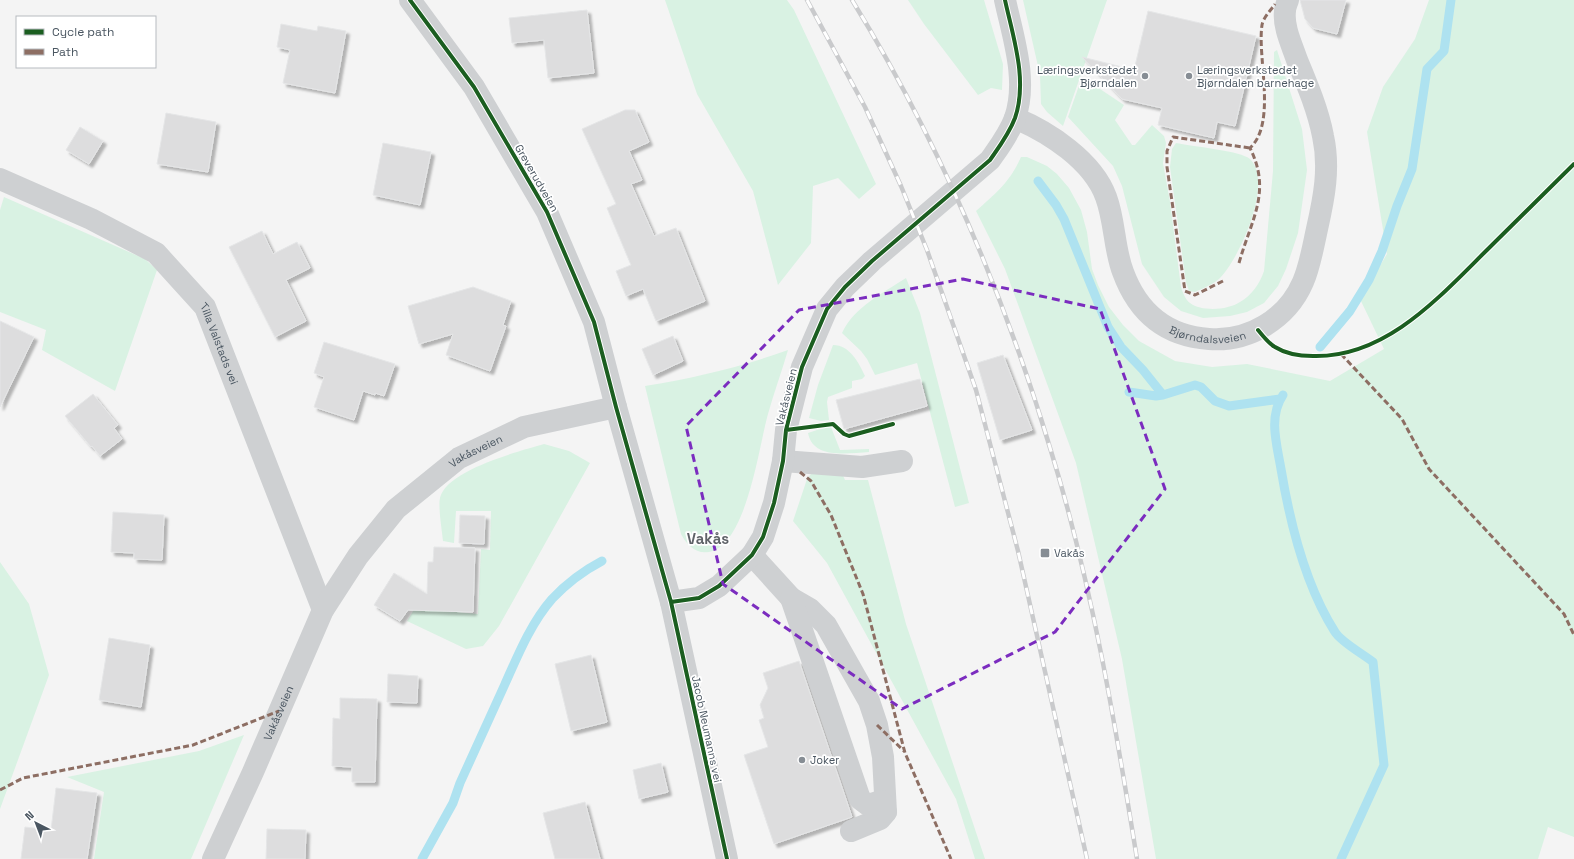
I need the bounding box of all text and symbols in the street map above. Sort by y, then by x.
legend [16,16,156,68]
text: Cycle path [52,24,114,40]
text: Path [52,44,78,60]
place label: Læringsverkstedet Bjørndalen [1037,63,1137,90]
place label: Læringsverkstedet Bjørndalen barnehage [1197,63,1314,90]
marker: Læringsverkstedet Bjørndalen [1140,71,1150,81]
marker: Læringsverkstedet Bjørndalen barnehage [1184,71,1194,81]
street label: Greverudveien [512,142,562,214]
street label: Tilla Valstads vei [197,299,242,387]
street label: Bjørndalsveien [1167,323,1248,346]
street label: Vakåsveien [772,367,800,427]
street label: Vakåsveien [446,431,505,471]
district label: Vakås [687,529,729,548]
place label: Vakås [1054,546,1085,560]
marker: Vakås [1039,547,1051,559]
street label: Jacob Neumanns vei [689,674,725,784]
street label: Vakåsveien [260,683,297,743]
place label: Joker [810,753,839,767]
marker: Joker [797,755,807,765]
north arrow [16,803,56,843]
text: N [22,808,37,823]

